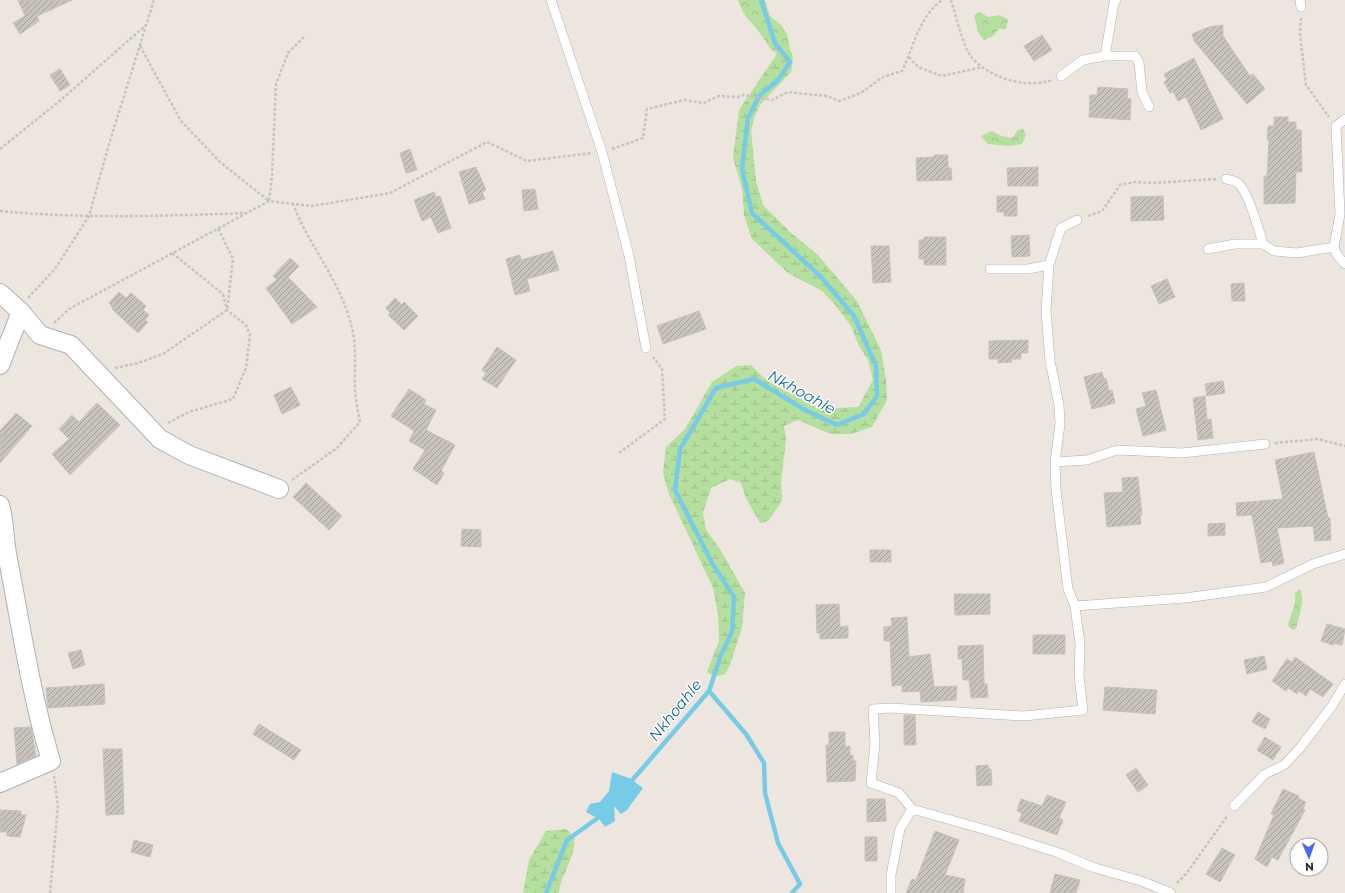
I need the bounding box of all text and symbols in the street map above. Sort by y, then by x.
water label: Nkhoahle [765,366,839,418]
water label: Nkhoahle [644,675,706,745]
north arrow [1289,837,1329,877]
text: N [1305,860,1314,874]

